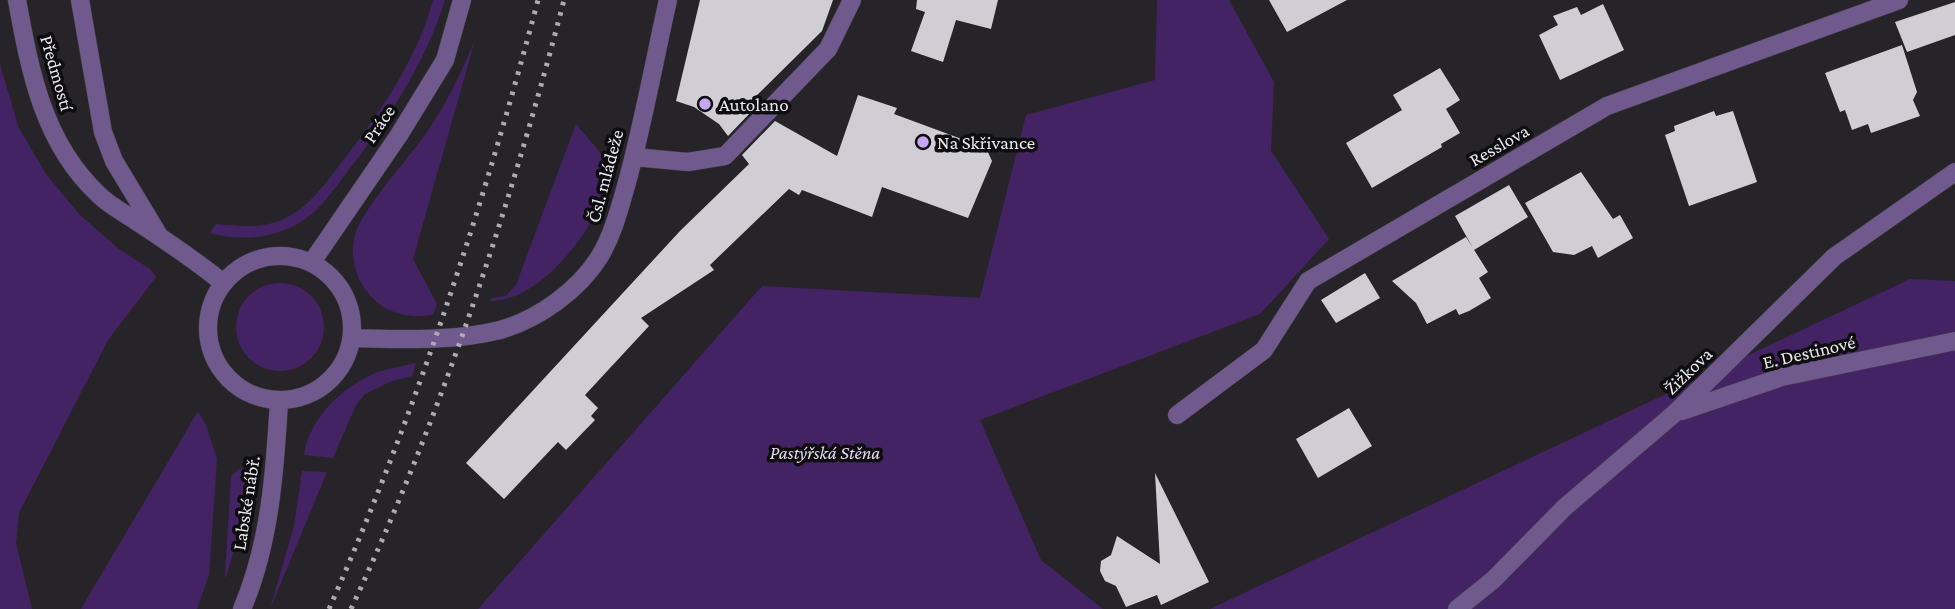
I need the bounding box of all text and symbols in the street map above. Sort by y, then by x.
street label: Předmostí [36,33,78,114]
place label: Autolano [719,94,789,115]
marker: Autolano [697,96,713,112]
street label: Práce [359,101,399,147]
street label: Resslova [1465,119,1533,170]
street label: Čsl. mládeže [583,127,627,225]
place label: Na Skřivance [937,132,1035,153]
marker: Na Skřivance [915,134,931,150]
street label: E. Destinové [1761,331,1857,373]
street label: Žižkova [1660,343,1717,399]
park label: Pastýřská Stěna [770,442,880,463]
street label: Labské nábř. [228,454,264,552]

